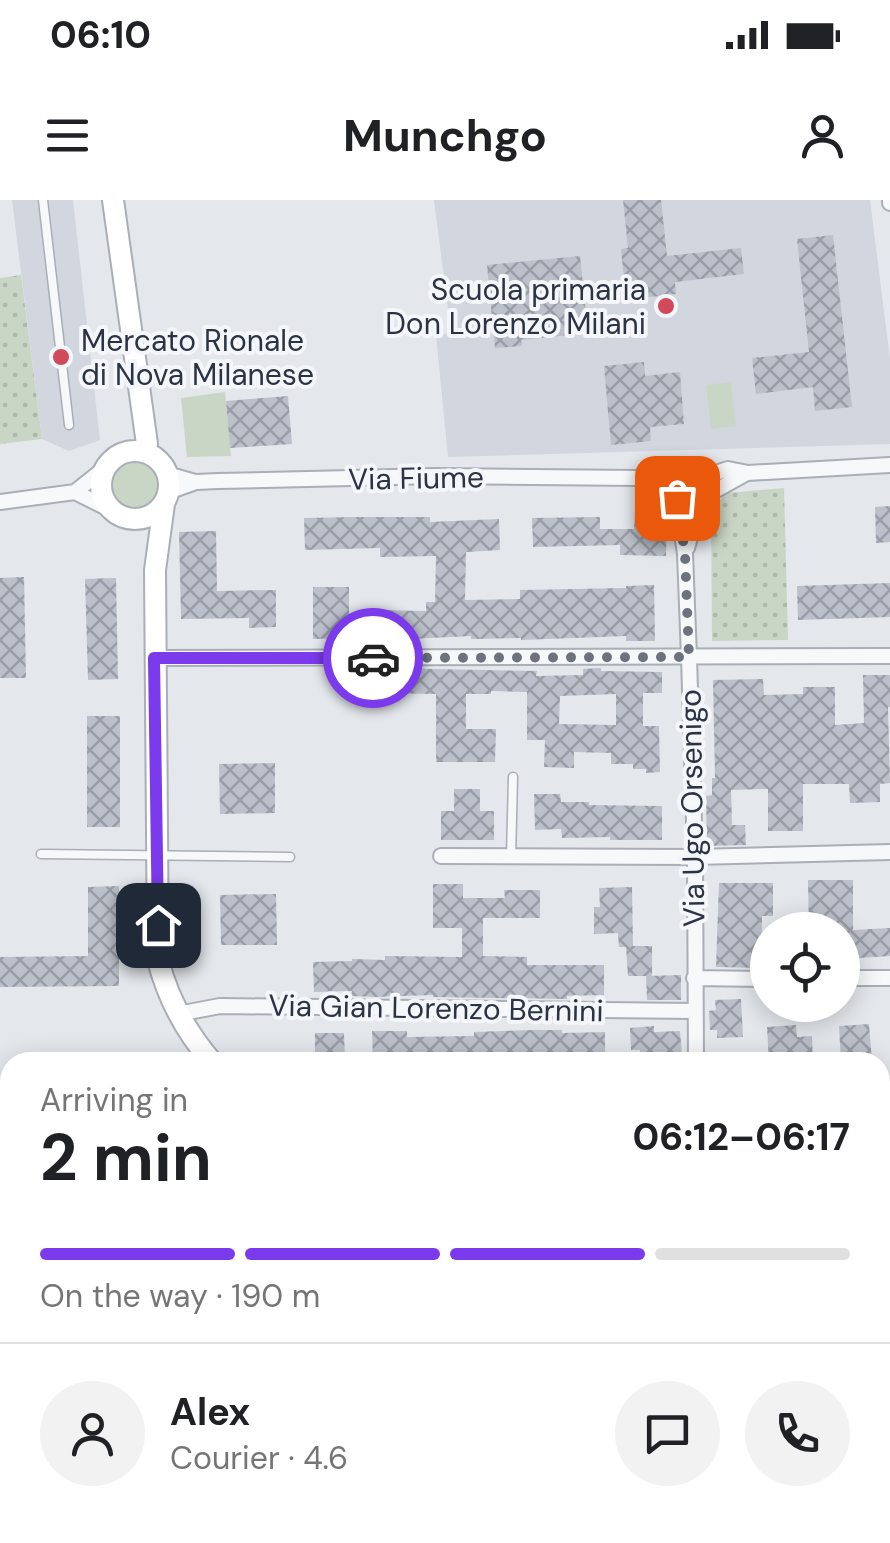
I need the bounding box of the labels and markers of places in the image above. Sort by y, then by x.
place label: Scuola primaria Don Lorenzo Milani [385,270,646,343]
marker: Scuola primaria Don Lorenzo Milani [655,295,677,317]
place label: Mercato Rionale di Nova Milanese [81,321,314,394]
marker: Mercato Rionale di Nova Milanese [50,346,72,368]
pin [635,456,720,541]
pin [116,883,201,968]

